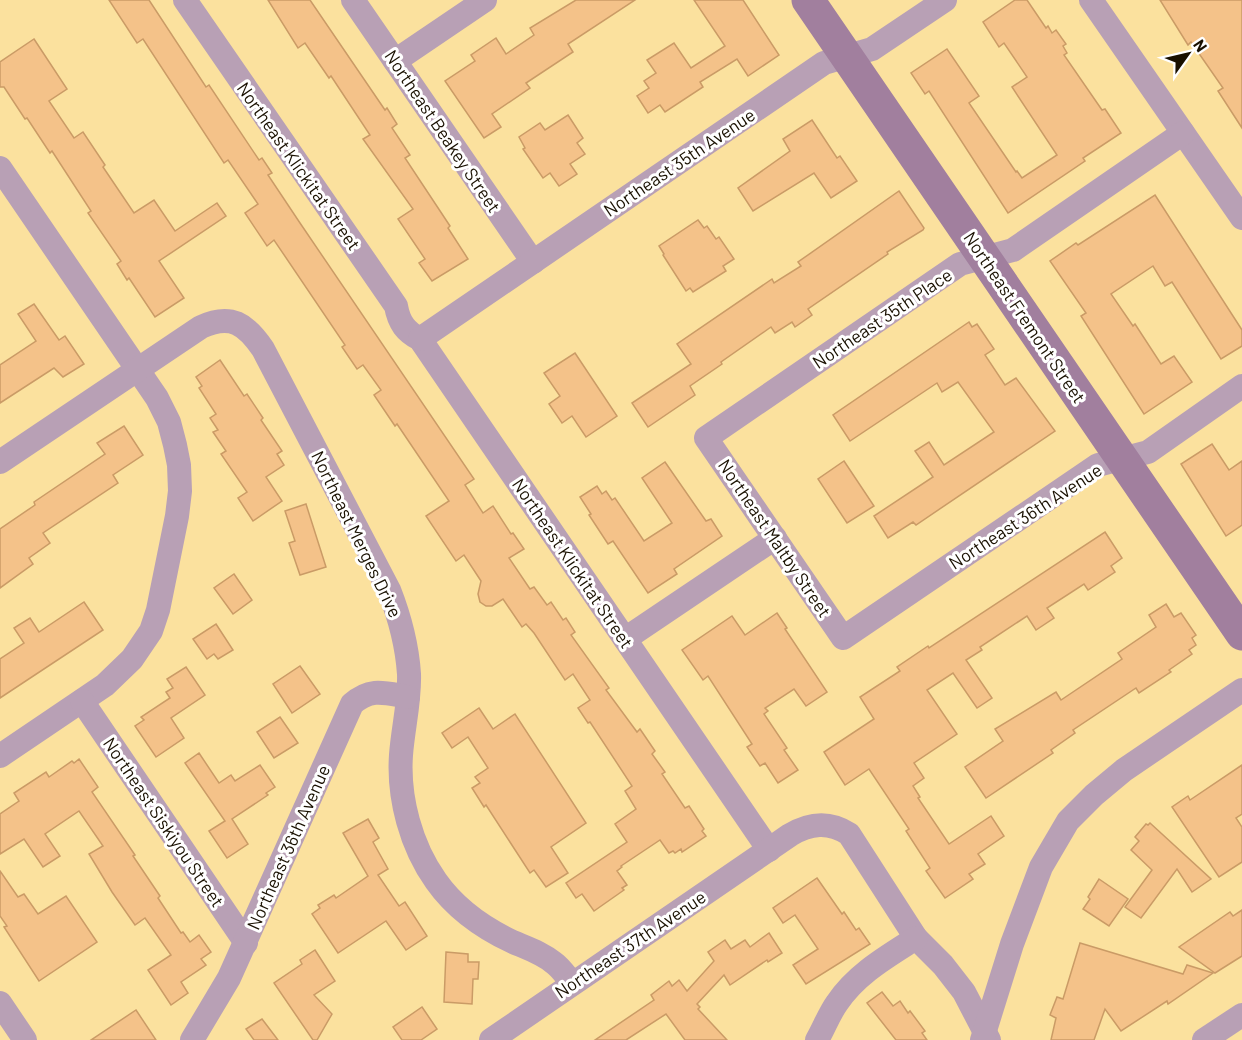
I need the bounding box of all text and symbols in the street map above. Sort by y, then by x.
north arrow [1158,24,1218,84]
text: N [1190,36,1212,55]
street label: Northeast Beakey Street [380,45,506,217]
street label: Northeast Klickitat Street [233,78,365,254]
street label: Northeast 35th Avenue [599,103,759,221]
street label: Northeast Fremont Street [959,227,1091,407]
street label: Northeast 35th Place [808,263,956,373]
street label: Northeast Merges Drive [307,447,407,621]
street label: Northeast Maltby Street [714,455,836,621]
street label: Northeast 36th Avenue [944,458,1106,574]
street label: Northeast Klickitat Street [508,474,638,652]
street label: Northeast Siskiyou Street [99,733,229,911]
street label: Northeast 36th Avenue [242,761,334,933]
street label: Northeast 37th Avenue [550,885,710,1003]

